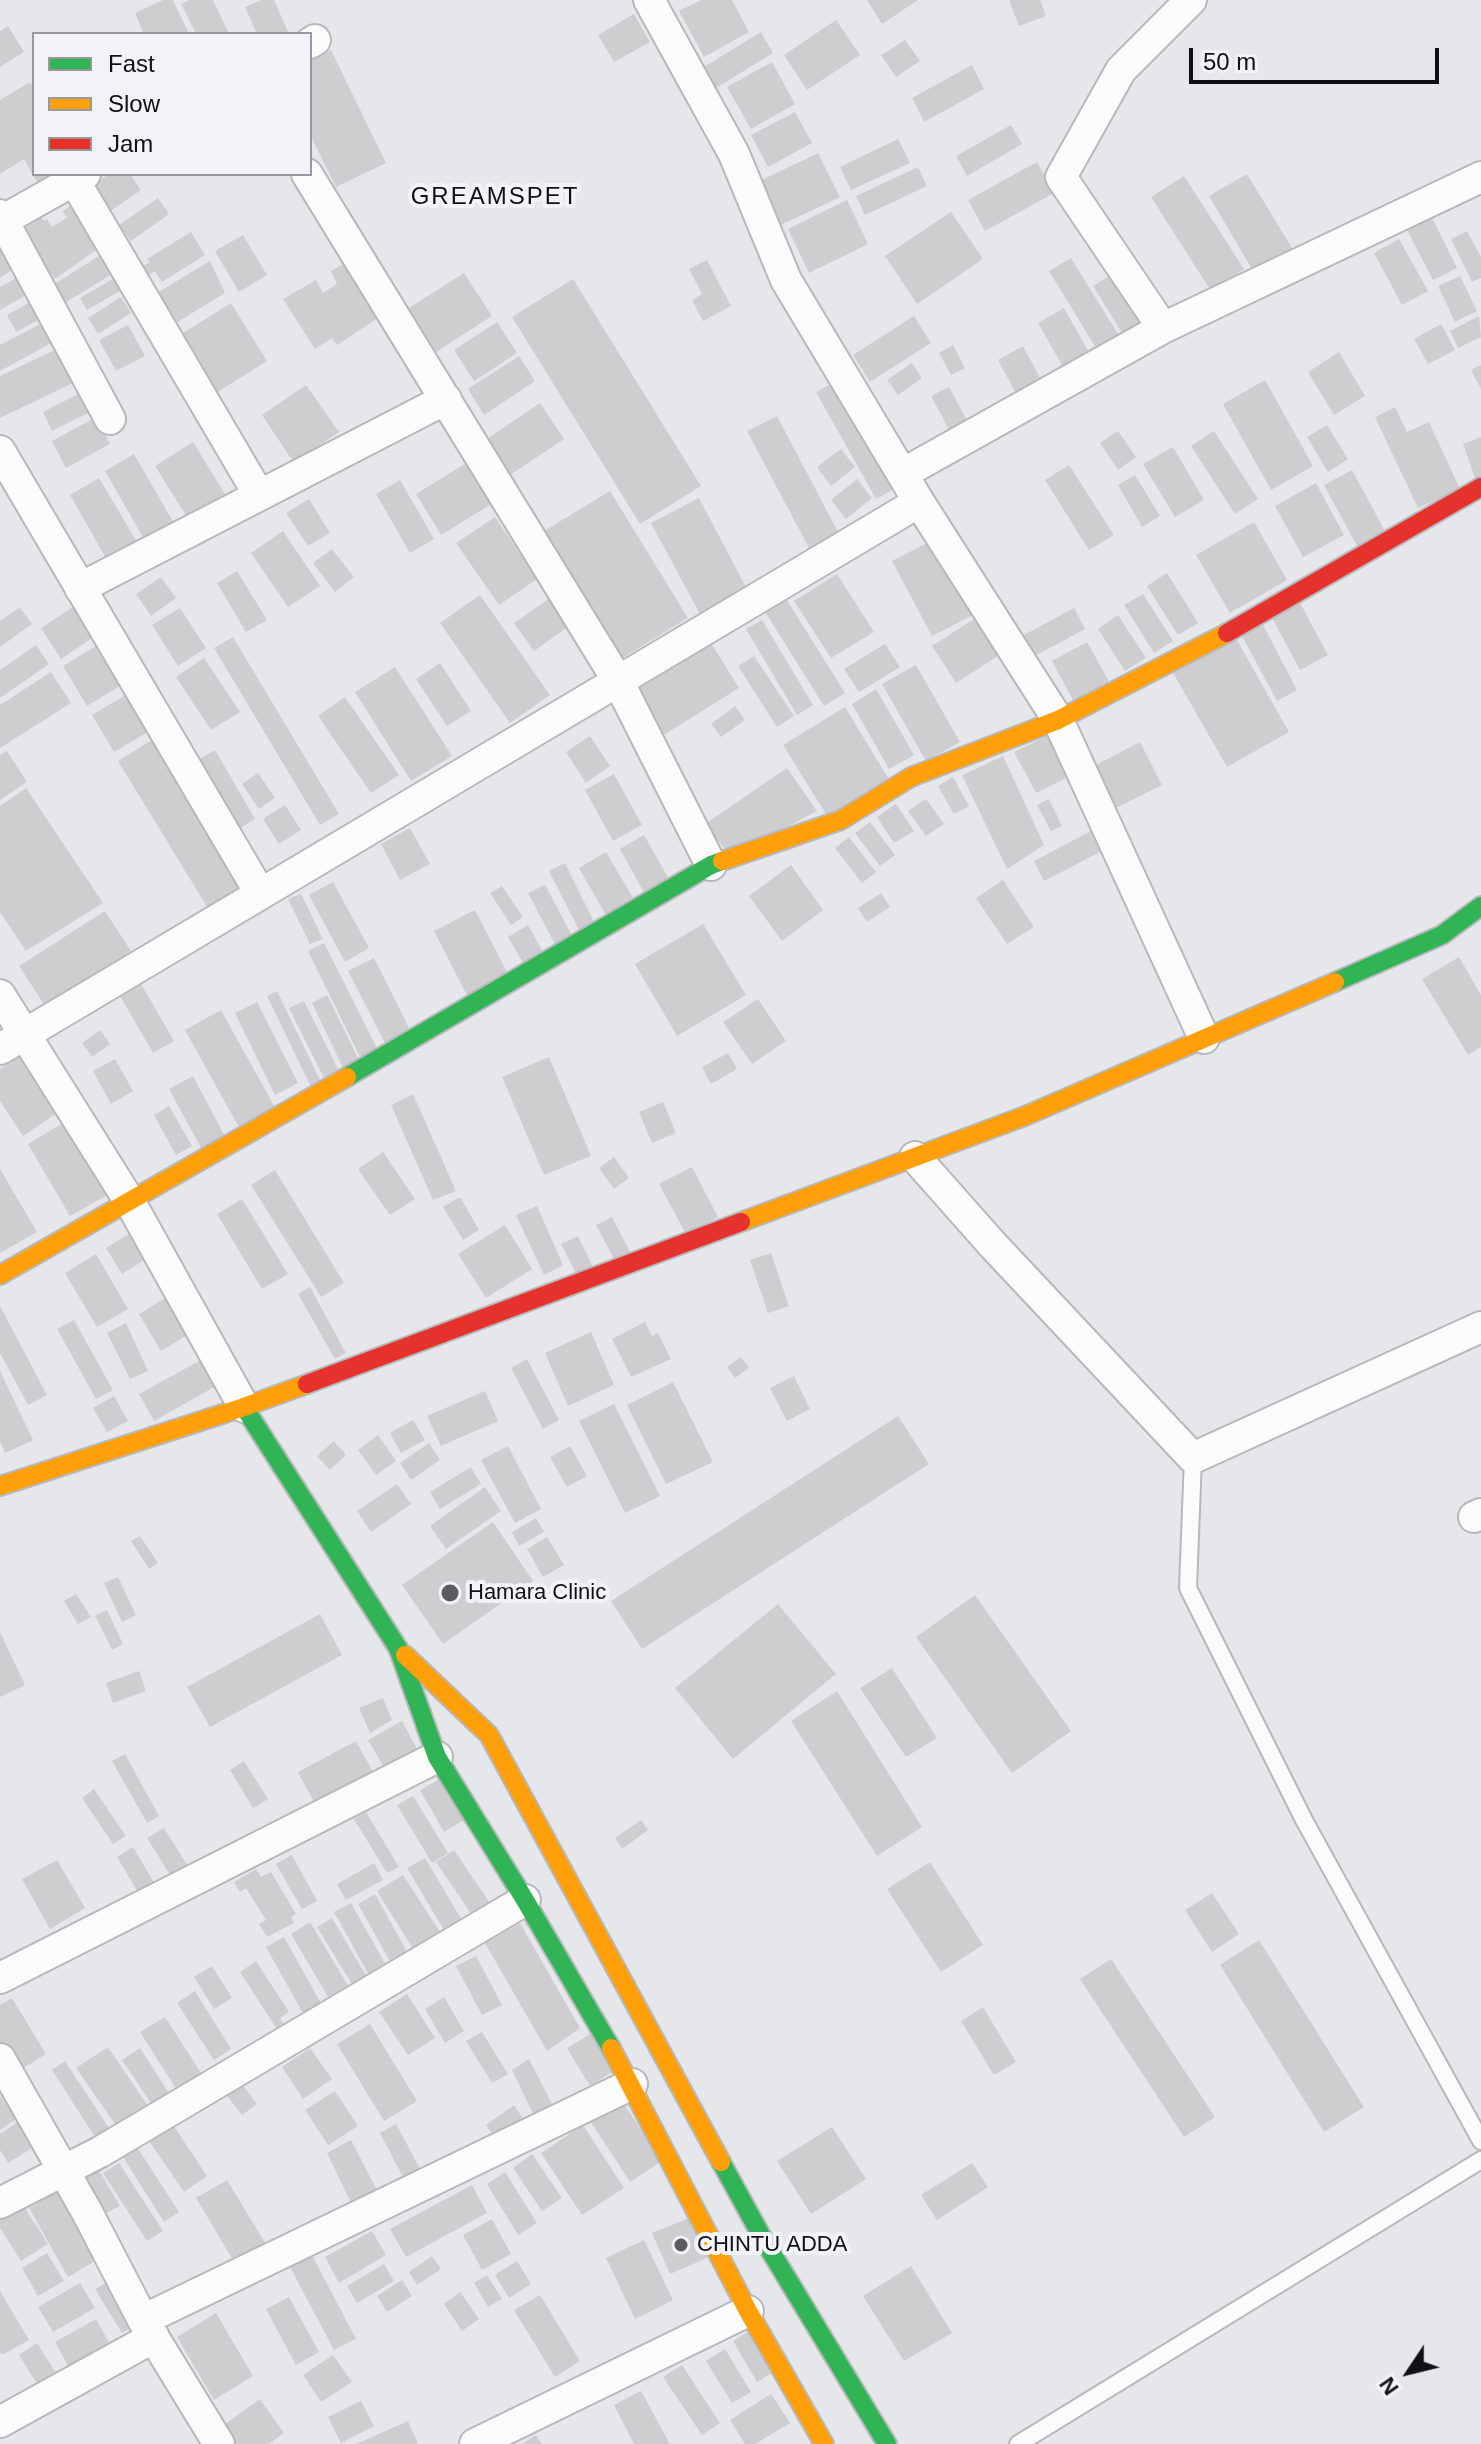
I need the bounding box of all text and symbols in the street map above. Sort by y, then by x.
legend [32,32,312,176]
scale bar [1193,32,1443,82]
text: 50 m [1203,48,1256,75]
text: Fast [108,50,155,77]
text: Slow [108,90,160,117]
text: Jam [108,130,153,157]
district label: GREAMSPET [411,183,579,211]
place label: Hamara Clinic [468,1580,606,1606]
marker: Hamara Clinic [439,1582,461,1604]
place label: CHINTU ADDA [697,2232,847,2258]
marker: CHINTU ADDA [672,2236,690,2254]
north arrow [1369,2332,1449,2412]
text: N [1374,2372,1404,2400]

